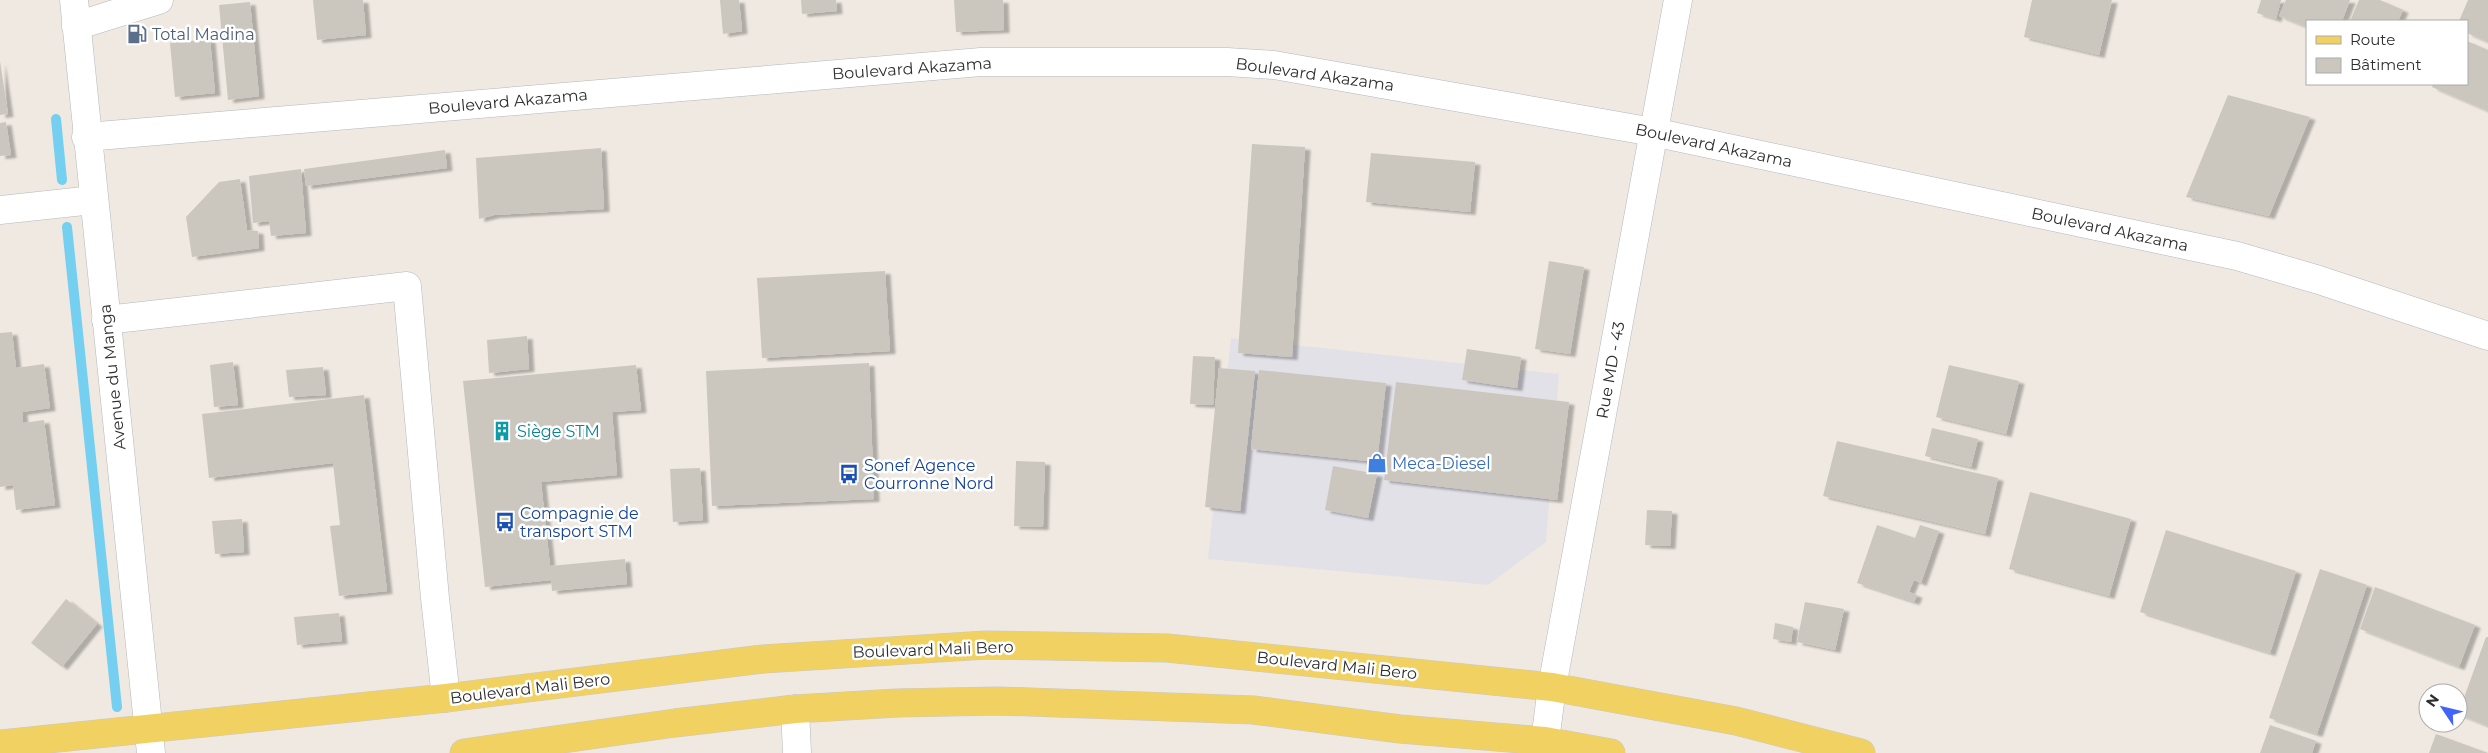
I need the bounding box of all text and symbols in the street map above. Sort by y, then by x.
legend [2306,20,2468,85]
fuel station icon: Total Madina [126,23,148,45]
place label: Total Madina [152,25,255,44]
text: Route [2350,30,2395,49]
street label: Boulevard Akazama [832,53,993,84]
street label: Boulevard Akazama [1234,54,1396,95]
text: Bâtiment [2350,55,2422,74]
street label: Boulevard Akazama [427,85,589,118]
street label: Boulevard Akazama [1634,120,1794,171]
street label: Boulevard Akazama [2030,204,2190,255]
street label: Avenue du Manga [95,303,130,451]
street label: Rue MD - 43 [1593,320,1628,420]
building icon: Siège STM [491,420,513,442]
place label: Siège STM [517,422,600,441]
shop icon: Meca-Diesel [1366,452,1388,474]
place label: Meca-Diesel [1392,454,1490,473]
place label: Sonef Agence Courronne Nord [864,456,994,493]
bus stop icon: Sonef Agence Courronne Nord [838,463,860,485]
place label: Compagnie de transport STM [520,504,639,541]
bus stop icon: Compagnie de transport STM [494,511,516,533]
street label: Boulevard Mali Bero [852,637,1014,662]
street label: Boulevard Mali Bero [1256,648,1418,683]
street label: Boulevard Mali Bero [449,669,611,708]
north arrow [2418,683,2468,733]
text: N [2422,691,2443,710]

